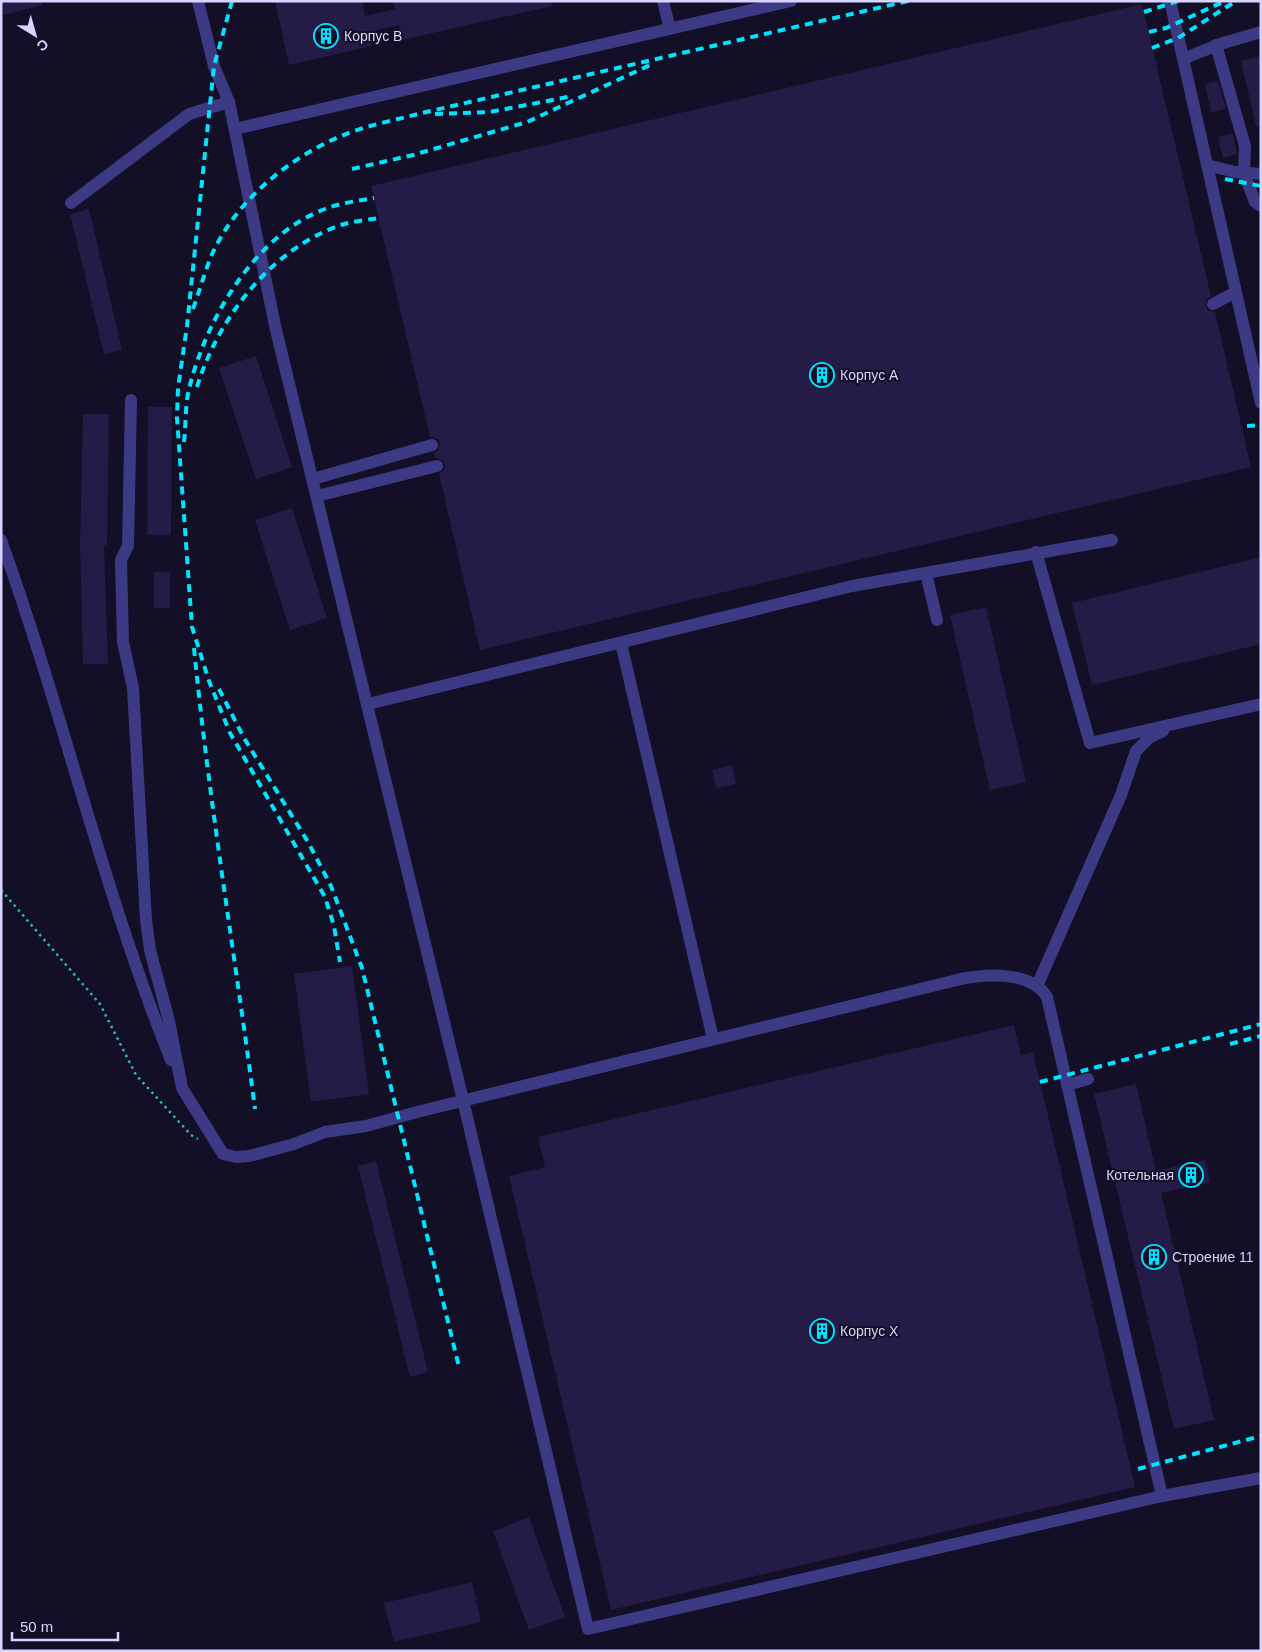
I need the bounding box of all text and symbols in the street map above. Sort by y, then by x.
north arrow [10,10,60,60]
building icon: Корпус В [313,23,339,49]
place label: Корпус В [344,28,402,44]
text: С [34,36,52,55]
building icon: Корпус А [809,362,835,388]
place label: Корпус А [840,367,899,383]
building icon: Котельная [1178,1162,1204,1188]
place label: Котельная [1106,1167,1174,1183]
building icon: Строение 11 [1141,1244,1167,1270]
place label: Строение 11 [1172,1249,1254,1265]
building icon: Корпус Х [809,1318,835,1344]
place label: Корпус Х [840,1323,899,1339]
scale bar [12,1610,119,1642]
text: 50 m [20,1618,53,1635]

